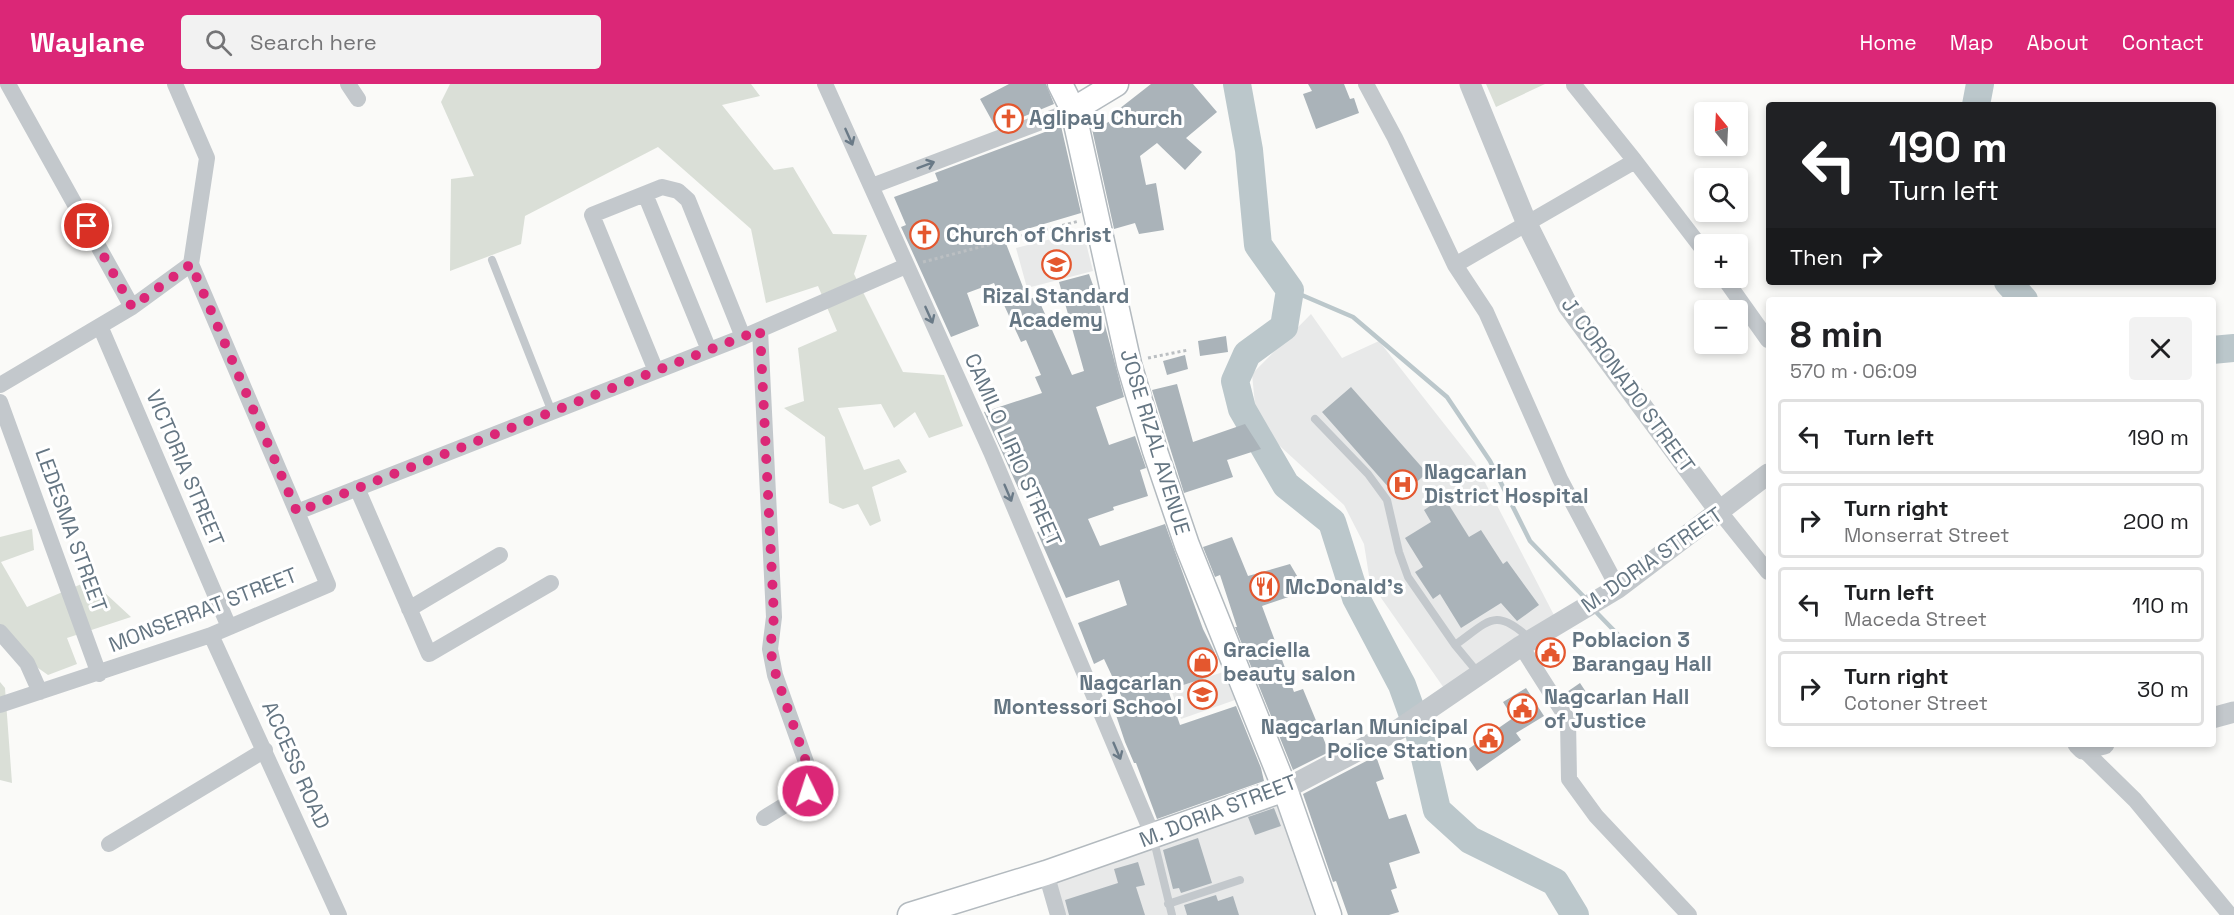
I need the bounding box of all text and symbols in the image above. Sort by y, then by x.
search box [181,15,601,69]
text: Waylane [30,24,145,60]
icon: search [202,26,235,59]
text: Search here [250,28,377,56]
text: Home [1859,29,1917,56]
text: Map [1950,29,1994,56]
text: About [2027,29,2089,56]
text: Contact [2122,29,2204,56]
church icon: Aglipay Church [992,102,1024,134]
north arrow [1694,102,1748,156]
map controls [1694,102,1748,354]
place label: Aglipay Church [1029,104,1183,131]
text: 190 m [1889,121,2008,174]
icon: left [1790,126,1868,204]
one-way arrow [844,128,855,146]
one-way arrow [917,159,935,170]
button: search [1694,168,1748,222]
text: Turn left [1889,173,1999,208]
pin [61,200,112,251]
icon: arrive [70,209,103,242]
church icon: Church of Christ [909,219,941,251]
place label: Church of Christ [946,221,1111,248]
button: + [1694,234,1748,288]
icon: right [1855,240,1888,273]
text: Then [1790,243,1843,271]
school or university icon: Rizal Standard Academy [1040,249,1072,281]
place label: Rizal Standard Academy [982,282,1130,333]
street label: J. CORONADO STREET [1556,292,1701,478]
button: − [1694,300,1748,354]
one-way arrow [923,306,935,324]
text: 8 min [1790,312,1883,358]
button: close [2129,317,2192,380]
street label: JOSE RIZAL AVENUE [1114,346,1197,538]
street label: CAMILO LIRIO STREET [959,349,1068,551]
text: 570 m · 06:09 [1790,358,1917,384]
street label: VICTORIA STREET [140,385,231,550]
icon: left [1793,420,1826,453]
text: Turn left [1844,423,1934,451]
text: 190 m [2128,423,2189,451]
street label: LEDESMA STREET [29,444,114,615]
place label: Nagcarlan District Hospital [1424,458,1589,509]
hospital icon: Nagcarlan District Hospital [1387,468,1419,500]
one-way arrow [1003,484,1014,502]
text: Turn right [1844,494,1949,522]
street label: M. DORIA STREET [1576,501,1728,618]
icon: right [1793,504,1826,537]
text: 200 m [2123,507,2189,535]
text: Monserrat Street [1844,522,2009,548]
street label: MONSERRAT STREET [105,561,301,658]
restaurant icon: McDonald's [1248,571,1280,603]
place label: McDonald's [1285,573,1404,600]
text: Turn left [1844,578,1934,606]
icon: left [1793,588,1826,621]
text: 110 m [2132,591,2189,619]
text: Maceda Street [1844,606,1987,632]
place label: Poblacion 3 Barangay Hall [1572,626,1712,677]
place label: Graciella beauty salon [1223,636,1356,687]
public building icon: Poblacion 3 Barangay Hall [1535,636,1567,668]
shop icon: Graciella beauty salon [1186,646,1218,678]
text: Turn right [1844,662,1949,690]
place label: Nagcarlan Montessori School [993,669,1182,720]
icon: right [1793,672,1826,705]
text: 30 m [2137,675,2189,703]
school or university icon: Nagcarlan Montessori School [1187,679,1219,711]
place label: Nagcarlan Hall of Justice [1544,683,1689,734]
text: Cotoner Street [1844,690,1988,716]
public building icon: Nagcarlan Hall of Justice [1507,693,1539,725]
street label: ACCESS ROAD [256,697,337,833]
place label: Nagcarlan Municipal Police Station [1261,713,1468,764]
public building icon: Nagcarlan Municipal Police Station [1473,723,1505,755]
one-way arrow [1111,741,1123,759]
position arrow [776,759,840,823]
street label: M. DORIA STREET [1135,768,1300,853]

